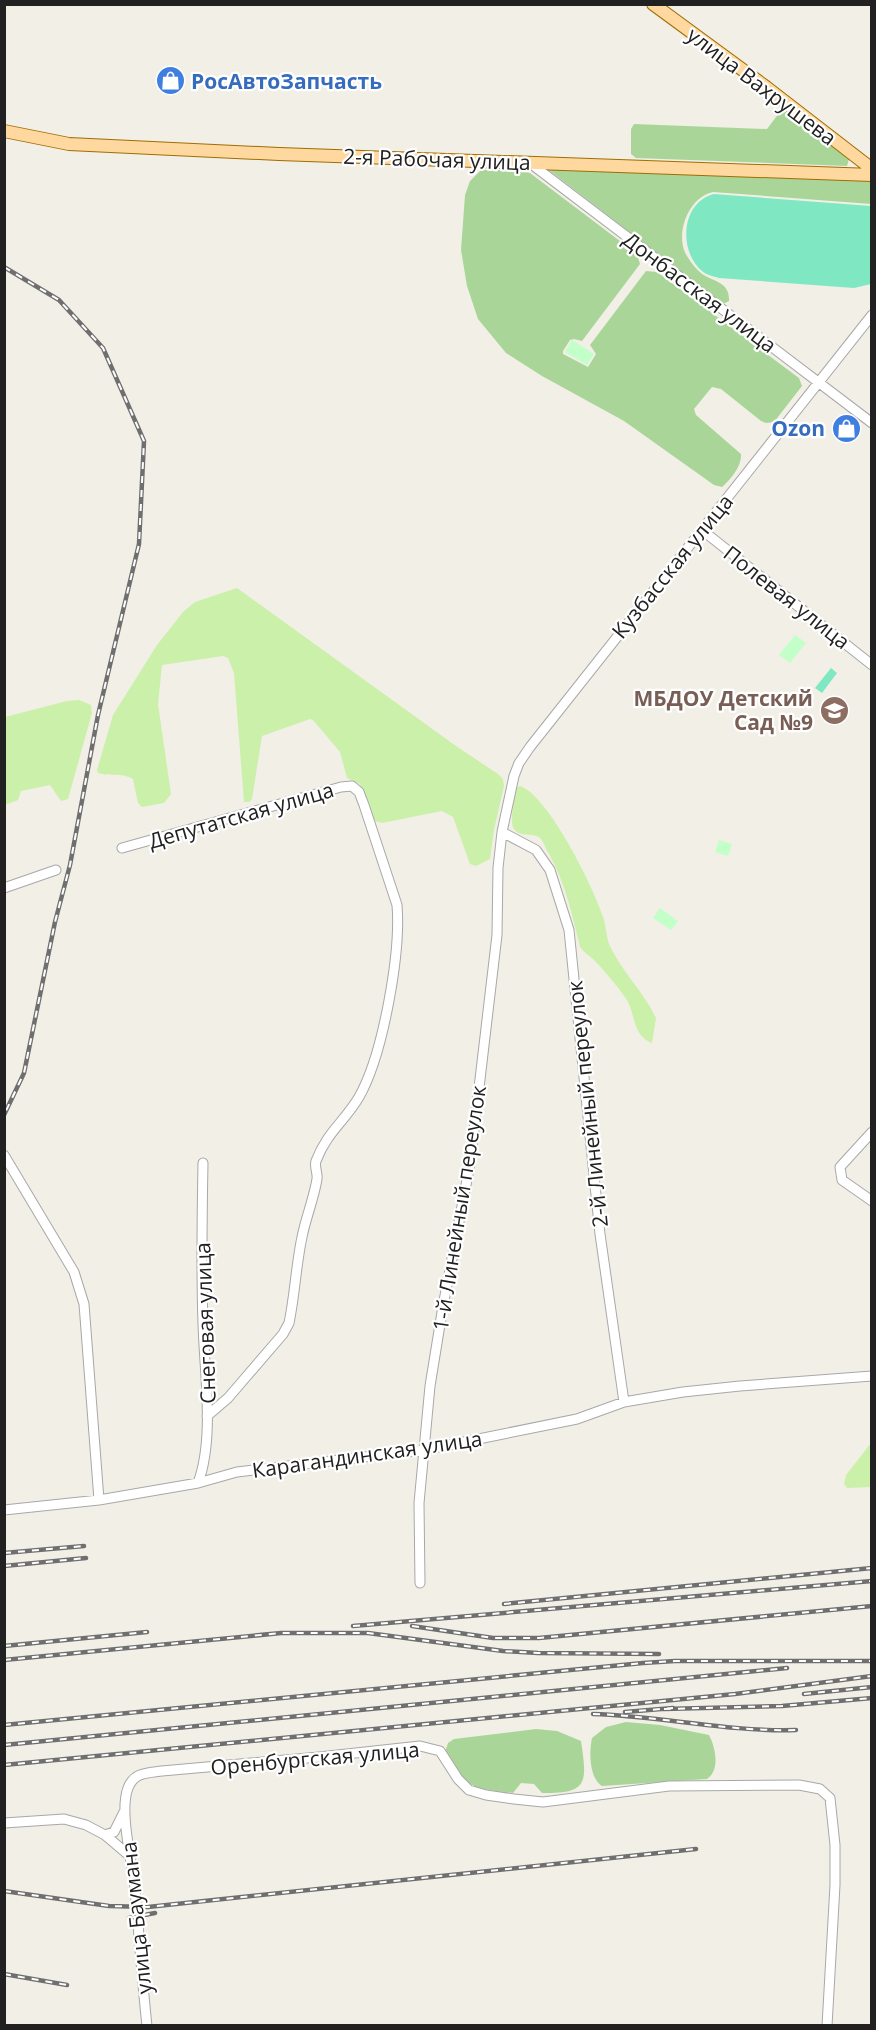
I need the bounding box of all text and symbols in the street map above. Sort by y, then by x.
street label: улица Вахрушева [682,21,842,151]
shop icon: РосАвтоЗапчасть [154,65,186,97]
place label: РосАвтоЗапчасть [191,67,382,95]
street label: 2-я Рабочая улица [343,142,531,176]
street label: Донбасская улица [618,225,782,359]
shop icon: Ozon [830,412,862,444]
place label: Ozon [771,414,825,442]
street label: Кузбасская улица [605,488,739,644]
street label: Полевая улица [718,539,856,655]
place label: МБДОУ Детский Сад №9 [634,684,813,736]
school or university icon: МБДОУ Детский Сад №9 [818,694,850,726]
street label: Депутатская улица [145,775,337,855]
street label: 2-й Линейный переулок [560,979,614,1229]
street label: 1-й Линейный переулок [426,1083,492,1333]
street label: Снеговая улица [188,1242,222,1404]
street label: Карагандинская улица [250,1424,484,1484]
street label: Оренбургская улица [209,1735,421,1781]
street label: улица Баумана [114,1840,158,1996]

